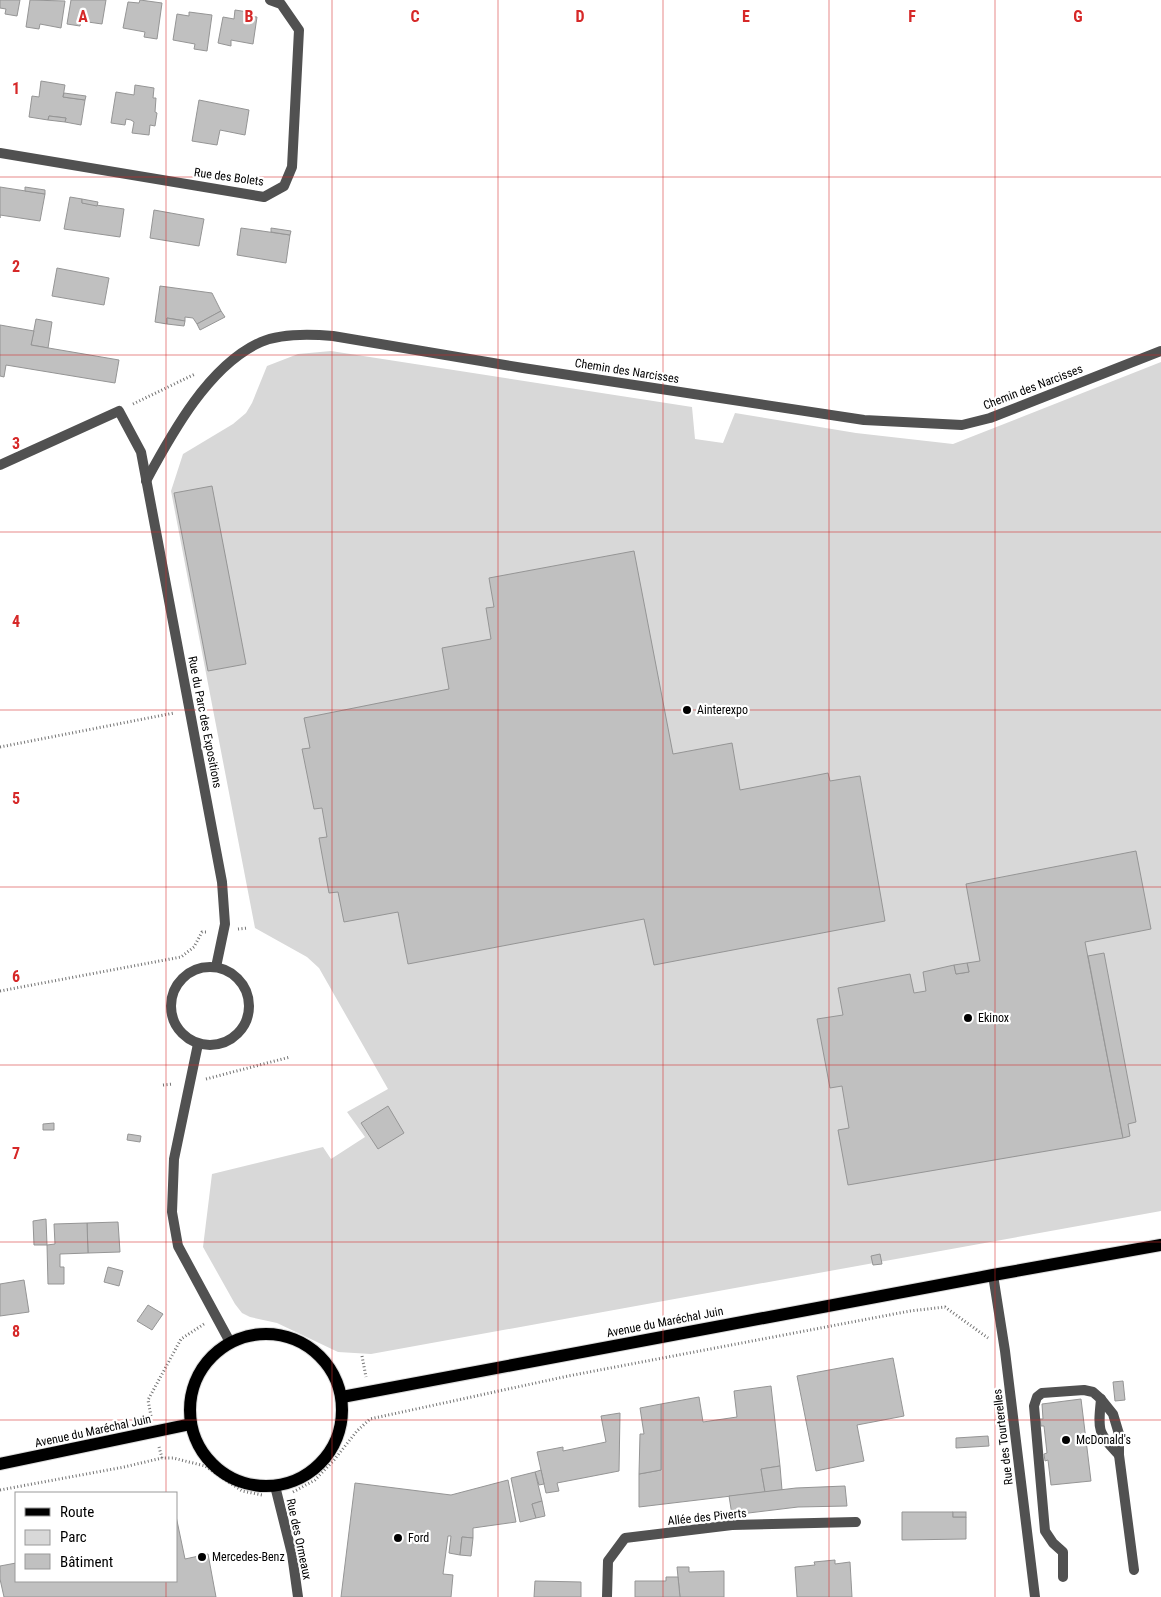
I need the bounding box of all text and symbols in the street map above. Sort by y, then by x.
text: A [78,7,88,26]
text: B [245,7,254,26]
text: C [410,7,420,26]
text: D [575,7,585,26]
text: E [742,7,750,26]
text: F [908,7,916,26]
text: G [1073,7,1083,26]
text: 1 [12,79,20,98]
street label: Rue des Bolets [193,165,265,189]
text: 2 [12,257,20,276]
street label: Chemin des Narcisses [574,356,680,386]
street label: Chemin des Narcisses [981,362,1085,412]
text: 3 [12,434,20,453]
text: 4 [12,612,20,631]
street label: Rue du Parc des Expositions [185,655,225,789]
place label: Ainterexpo [697,703,748,717]
marker: Ainterexpo [681,704,693,716]
text: 5 [12,789,20,808]
text: 6 [12,967,20,986]
place label: Ekinox [978,1011,1009,1025]
marker: Ekinox [962,1012,974,1024]
text: 7 [12,1144,20,1163]
street label: Avenue du Maréchal Juin [605,1304,725,1340]
text: 8 [12,1322,20,1341]
street label: Rue des Tourterelles [990,1388,1016,1486]
street label: Avenue du Maréchal Juin [34,1412,153,1450]
place label: McDonald's [1076,1433,1131,1447]
marker: McDonald's [1060,1434,1072,1446]
legend [15,1492,178,1582]
street label: Rue des Ormeaux [284,1497,314,1581]
text: Route [60,1503,94,1521]
street label: Allée des Piverts [667,1506,747,1528]
text: Parc [60,1528,87,1546]
place label: Ford [408,1531,429,1545]
marker: Ford [392,1532,404,1544]
place label: Mercedes-Benz [212,1550,285,1564]
marker: Mercedes-Benz [196,1551,208,1563]
text: Bâtiment [60,1553,113,1571]

